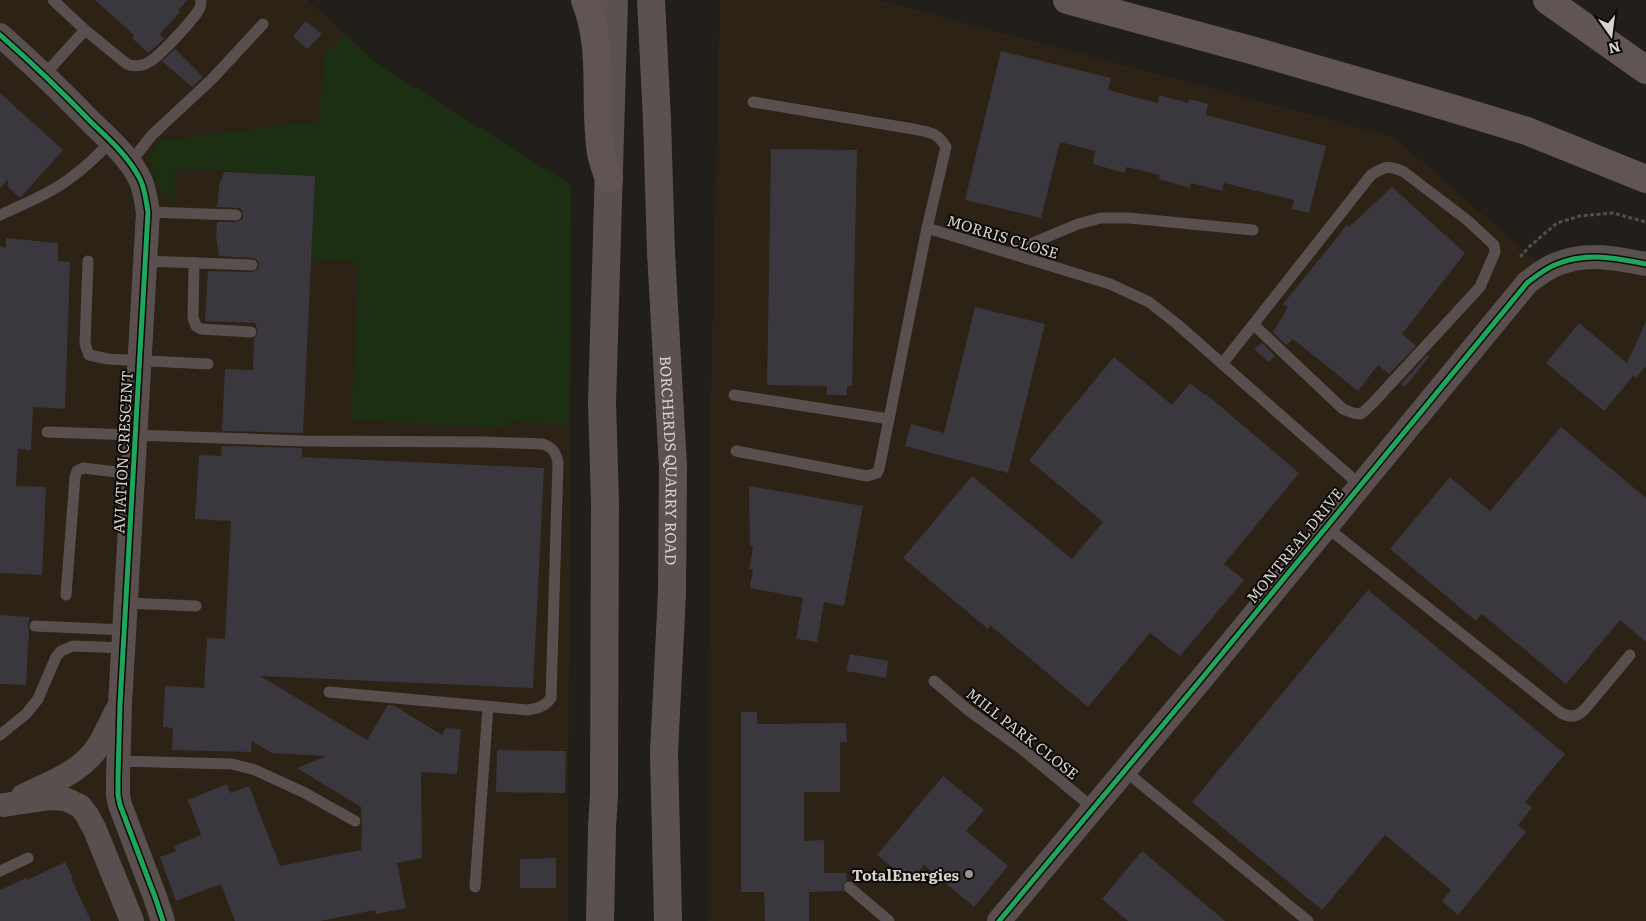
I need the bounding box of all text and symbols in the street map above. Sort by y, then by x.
north arrow [1586,10,1636,60]
text: N [1606,37,1623,60]
street label: MORRIS CLOSE [944,208,1062,264]
street label: BORCHERDS QUARRY ROAD [655,355,685,565]
street label: AVIATION CRESCENT [106,370,138,534]
street label: MONTREAL DRIVE [1240,482,1348,608]
street label: MILL PARK CLOSE [962,682,1084,784]
place label: TotalEnergies [852,863,960,886]
marker: TotalEnergies [963,868,975,880]

